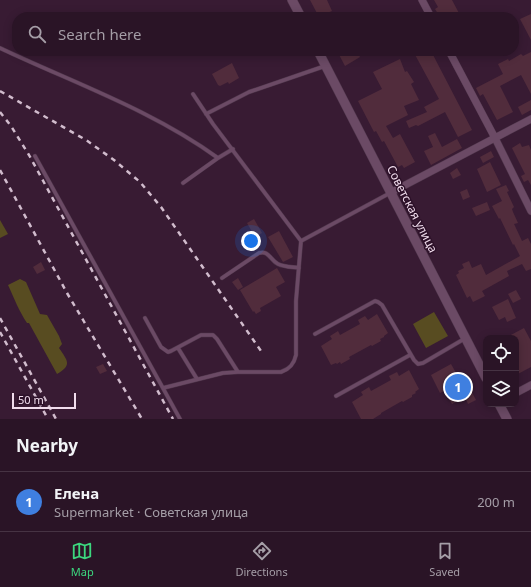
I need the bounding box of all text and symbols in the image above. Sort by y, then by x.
search box [12,12,519,56]
icon: search [26,23,48,45]
text: Search here [58,24,141,44]
street label: Советская улица [383,162,442,256]
your location [241,231,261,251]
map controls [483,335,519,407]
button: locate [483,335,519,371]
button: layers [483,371,519,407]
pin: 1 [445,372,471,402]
scale bar [12,391,76,410]
text: 50 m [18,392,44,407]
text: Nearby [16,434,78,457]
text: Елена [54,483,99,503]
text: 1 [25,493,33,511]
text: 200 m [477,493,515,511]
text: Supermarket · Советская улица [54,503,248,521]
tab: Map [71,540,94,579]
tab: Directions [235,540,288,579]
tab: Saved [429,540,460,579]

